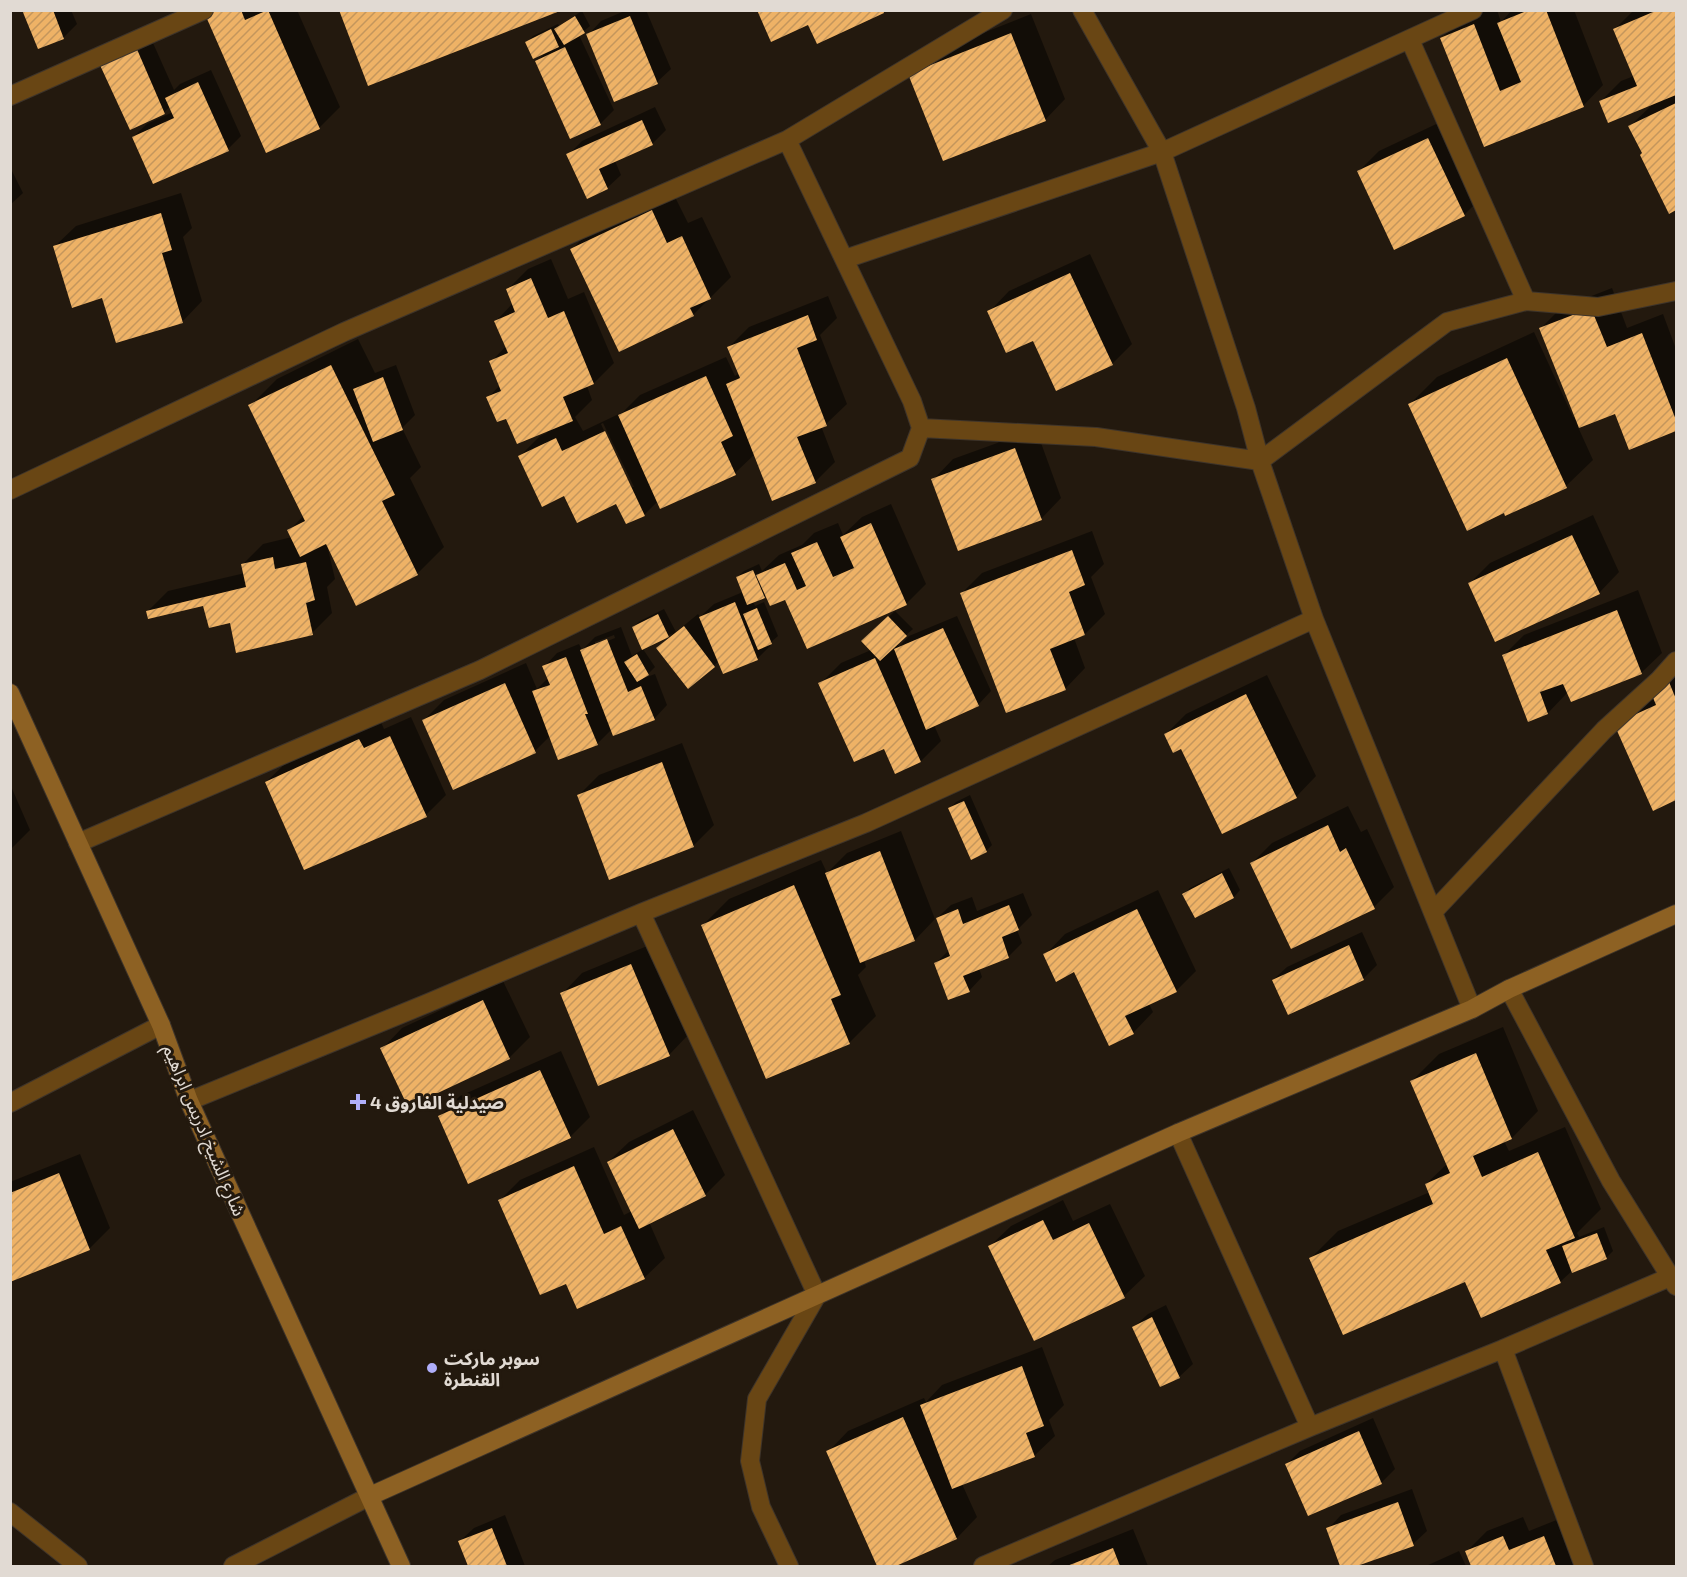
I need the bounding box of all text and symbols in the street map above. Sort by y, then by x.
street label: شارع الشيخ ادريس ابراهيم [155,1041,251,1221]
place label: صيدلية الفاروق 4 [370,1091,504,1114]
marker: صيدلية الفاروق 4 [351,1095,365,1109]
place label: سوبر ماركت القنطرة [444,1347,540,1391]
marker: سوبر ماركت القنطرة [425,1361,439,1375]

